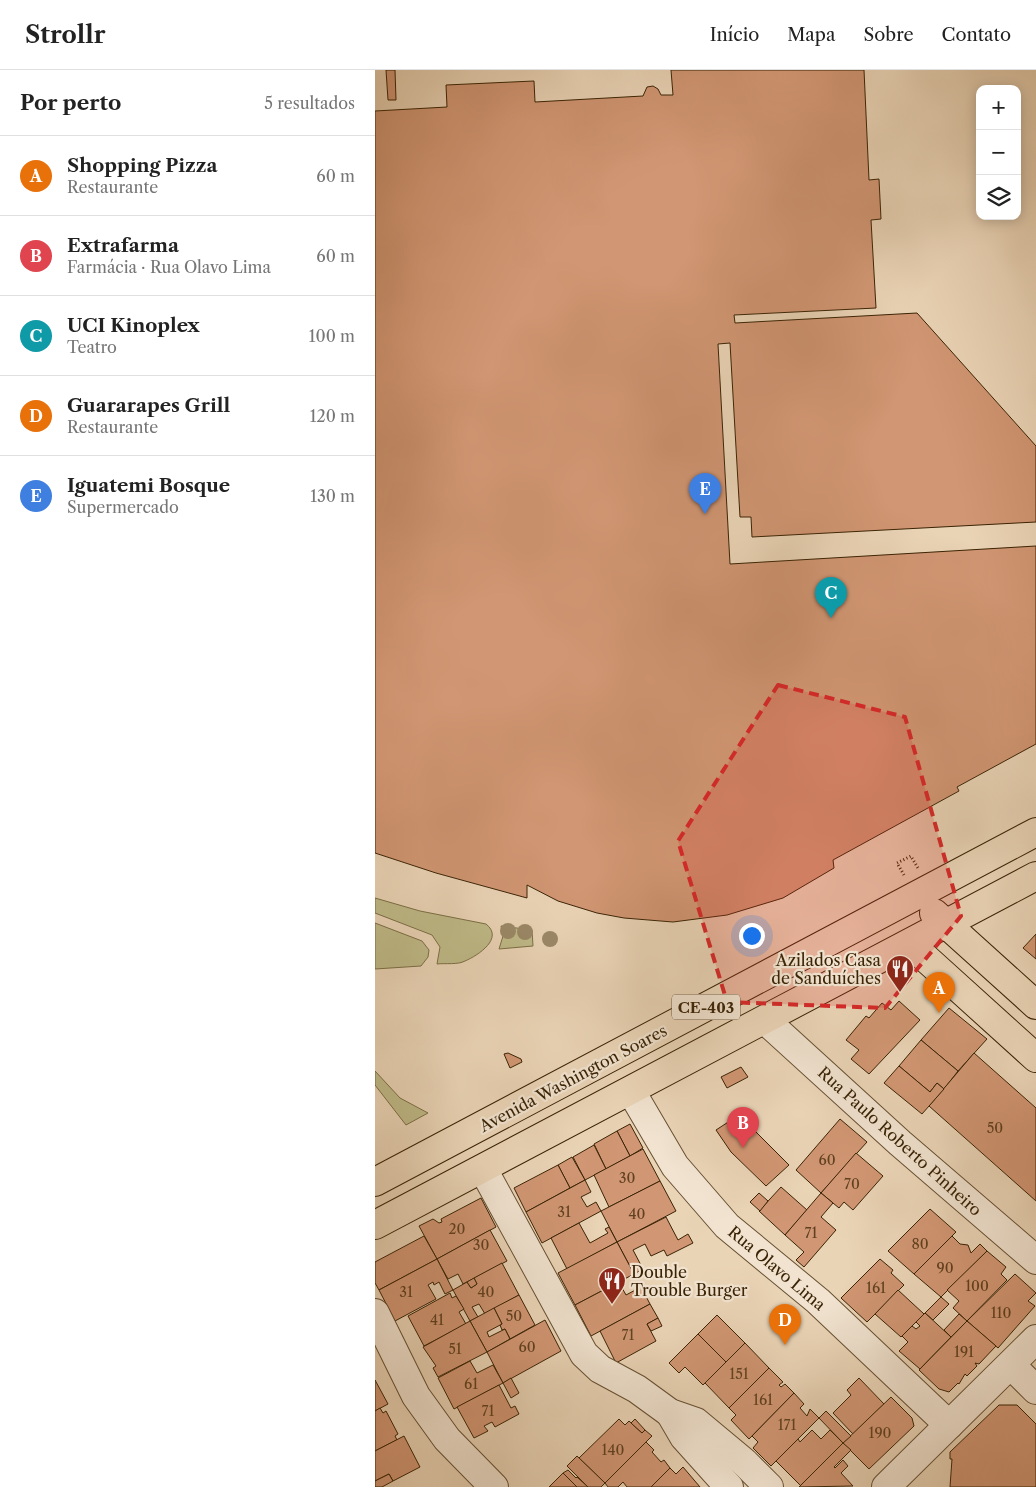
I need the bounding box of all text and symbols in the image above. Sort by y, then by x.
text: Strollr [25,20,105,49]
text: Início [710,24,759,46]
text: Mapa [787,24,835,46]
text: Sobre [863,24,914,46]
text: Contato [942,24,1011,46]
map controls [976,85,1021,220]
button: + [976,85,1021,130]
text: Por perto [20,90,121,115]
text: 5 resultados [264,93,355,113]
button: − [976,130,1021,175]
text: Shopping Pizza [67,154,218,177]
text: A [30,166,42,186]
text: 60 m [316,166,355,186]
button: layers [976,175,1021,220]
text: Restaurante [67,177,158,197]
text: Extrafarma [67,234,179,257]
text: B [30,246,42,266]
text: 60 m [316,246,355,266]
text: Farmácia · Rua Olavo Lima [67,257,271,277]
text: UCI Kinoplex [67,314,200,337]
text: C [30,326,42,346]
text: 100 m [309,326,355,346]
text: Teatro [67,337,117,357]
text: Guararapes Grill [67,394,230,417]
text: D [29,406,43,426]
text: 120 m [310,406,355,426]
text: Restaurante [67,417,158,437]
pin: E [689,473,721,514]
text: Iguatemi Bosque [67,474,230,497]
text: E [30,486,42,506]
text: 130 m [310,486,355,506]
text: Supermercado [67,497,179,517]
pin: C [815,577,847,618]
your location [739,923,765,949]
place label: Azilados Casa de Sanduíches [771,950,882,988]
restaurant icon: Azilados Casa de Sanduíches [885,954,915,993]
pin: A [923,972,955,1013]
road number: CE-403 [672,994,740,1020]
street label: Avenida Washington Soares [475,1020,670,1136]
street label: Rua Paulo Roberto Pinheiro [814,1062,986,1220]
pin: B [727,1107,759,1148]
house number: 50 [987,1119,1003,1137]
house number: 60 [818,1151,836,1169]
house number: 30 [619,1169,635,1187]
house number: 70 [844,1175,860,1193]
house number: 31 [557,1203,571,1221]
house number: 40 [629,1205,646,1223]
house number: 20 [449,1220,466,1238]
street label: Rua Olavo Lima [724,1221,830,1315]
house number: 71 [805,1224,817,1242]
house number: 80 [911,1235,929,1253]
house number: 30 [473,1236,489,1254]
house number: 90 [936,1259,954,1277]
place label: Double Trouble Burger [631,1262,748,1300]
restaurant icon: Double Trouble Burger [597,1266,627,1305]
house number: 100 [965,1277,989,1295]
house number: 161 [866,1279,886,1297]
house number: 31 [399,1283,413,1301]
house number: 40 [478,1283,495,1301]
pin: D [769,1304,801,1345]
house number: 110 [991,1304,1011,1322]
house number: 50 [506,1307,522,1325]
house number: 41 [430,1311,444,1329]
house number: 71 [622,1326,634,1344]
house number: 60 [518,1338,536,1356]
house number: 51 [448,1340,462,1358]
house number: 191 [954,1343,974,1361]
house number: 151 [729,1365,749,1383]
house number: 61 [464,1375,478,1393]
house number: 161 [753,1391,773,1409]
house number: 71 [482,1402,494,1420]
house number: 171 [778,1416,796,1434]
house number: 190 [869,1424,892,1442]
house number: 140 [602,1441,625,1459]

